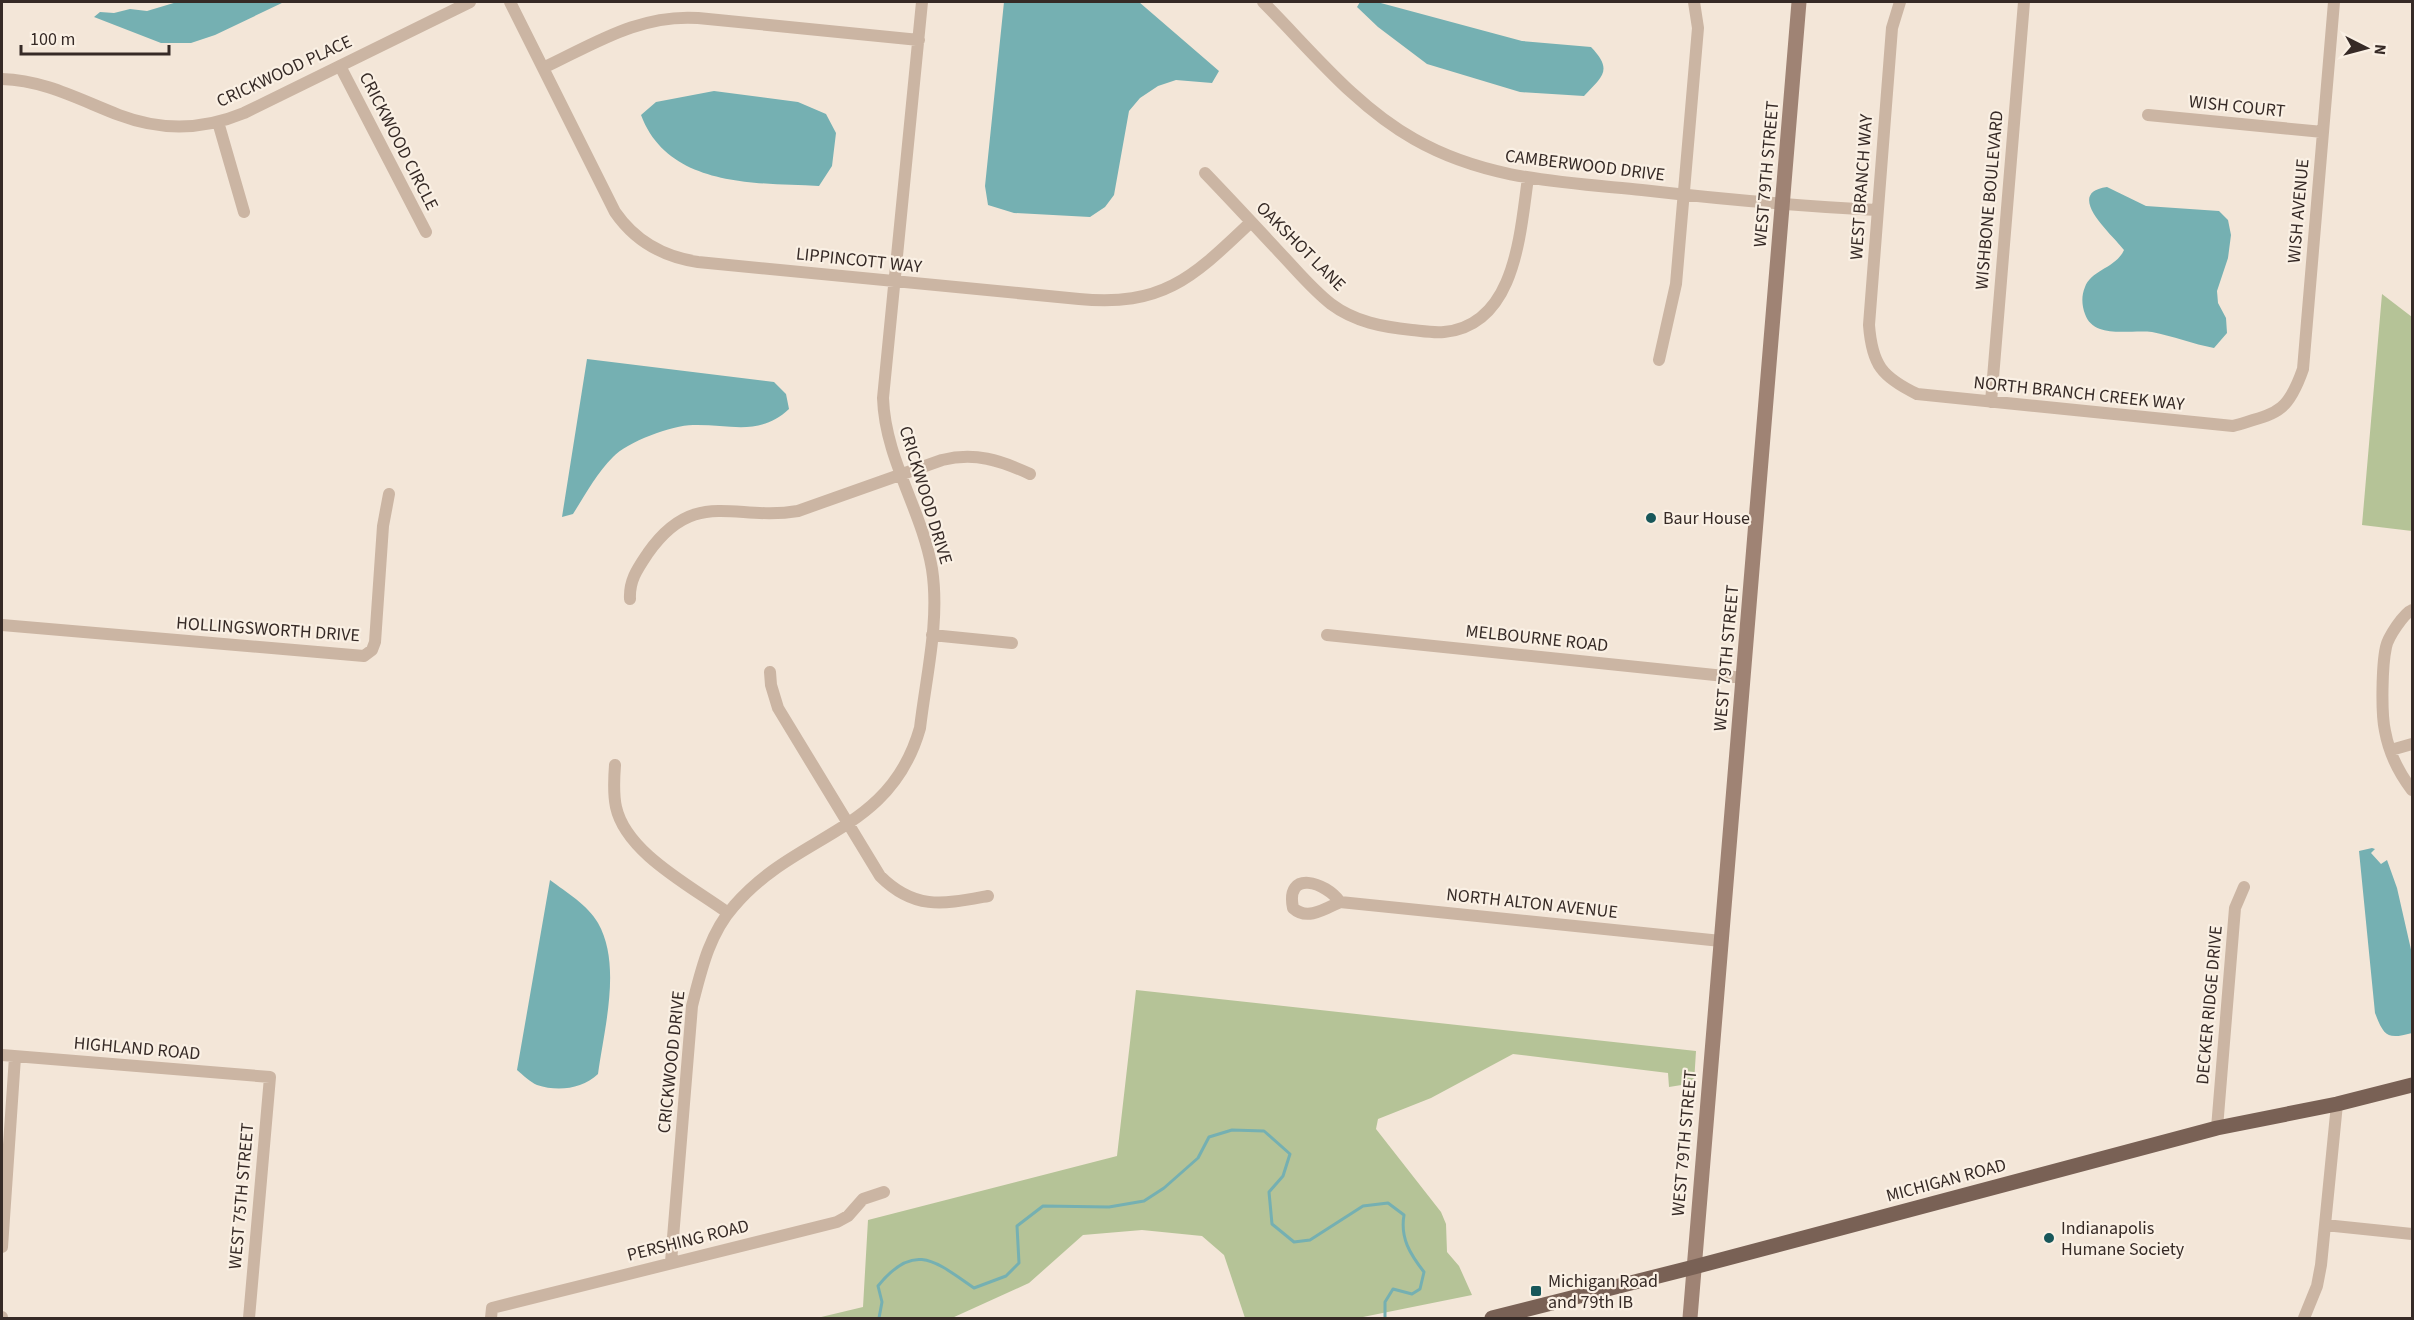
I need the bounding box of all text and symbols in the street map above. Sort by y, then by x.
scale bar [21,18,170,56]
north arrow [2336,18,2396,78]
text: 100 m [30,27,75,52]
street label: CRICKWOOD PLACE [212,29,356,114]
text: N [2368,43,2391,56]
street label: CRICKWOOD CIRCLE [353,68,444,215]
street label: WISH COURT [2188,89,2287,124]
street label: WEST 79TH STREET [1748,100,1785,248]
street label: WISHBONE BOULEVARD [1969,109,2010,291]
street label: WEST BRANCH WAY [1844,113,1879,261]
street label: CAMBERWOOD DRIVE [1504,143,1666,188]
street label: WISH AVENUE [2281,158,2316,264]
street label: OAKSHOT LANE [1250,196,1351,297]
street label: LIPPINCOTT WAY [795,241,924,280]
street label: NORTH BRANCH CREEK WAY [1972,370,2186,417]
street label: CRICKWOOD DRIVE [893,423,958,567]
place label: Baur House [1663,506,1750,531]
marker: Baur House [1644,511,1658,525]
street label: WEST 79TH STREET [1708,584,1745,732]
street label: HOLLINGSWORTH DRIVE [175,611,361,648]
street label: MELBOURNE ROAD [1464,619,1610,658]
street label: NORTH ALTON AVENUE [1445,882,1619,925]
street label: DECKER RIDGE DRIVE [2190,924,2229,1086]
street label: CRICKWOOD DRIVE [652,990,691,1135]
street label: HIGHLAND ROAD [73,1031,201,1066]
street label: WEST 79TH STREET [1666,1069,1703,1217]
street label: WEST 75TH STREET [223,1122,260,1270]
street label: MICHIGAN ROAD [1883,1152,2009,1209]
street label: PERSHING ROAD [624,1213,752,1268]
place label: Indianapolis Humane Society [2061,1216,2185,1262]
marker: Indianapolis Humane Society [2042,1231,2056,1245]
place label: Michigan Road and 79th IB [1548,1269,1658,1315]
marker: Michigan Road and 79th IB [1529,1284,1543,1298]

